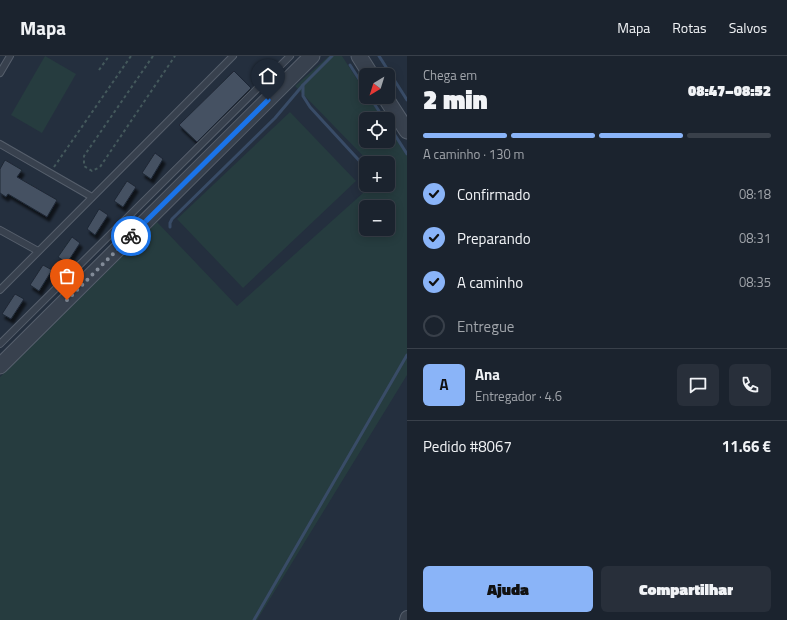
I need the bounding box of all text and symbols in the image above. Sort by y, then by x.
text: Mapa [20,13,66,42]
text: Mapa [617,17,650,38]
text: Rotas [672,17,707,38]
text: Salvos [729,17,767,38]
pin [251,59,285,100]
icon: home [257,65,279,87]
text: Chega em [423,65,477,85]
north arrow [359,68,395,104]
map controls [359,68,395,236]
text: 08:47–08:52 [688,79,771,102]
text: 2 min [423,80,488,119]
button: locate [359,112,395,148]
text: A caminho · 130 m [423,144,524,164]
button: + [359,156,395,192]
icon: check [423,183,445,205]
text: Confirmado [457,183,530,206]
text: 08:18 [739,184,771,204]
button: − [359,200,395,236]
courier [111,216,151,256]
icon: bike [120,225,142,247]
icon: check [423,227,445,249]
text: Preparando [457,227,531,250]
text: 08:31 [739,228,771,248]
pin [50,259,84,300]
icon: bag [56,265,78,287]
icon: check [423,271,445,293]
text: A caminho [457,271,523,294]
text: 08:35 [739,272,771,292]
text: Entregue [457,315,514,338]
text: Ana [475,363,500,386]
button: chat [677,364,719,406]
button: phone [729,364,771,406]
text: A [439,373,449,396]
text: Entregador · 4.6 [475,386,562,406]
text: Pedido #8067 [423,435,512,458]
text: 11.66 € [722,435,771,458]
button: Ajuda [423,566,593,612]
button: Compartilhar [601,566,771,612]

